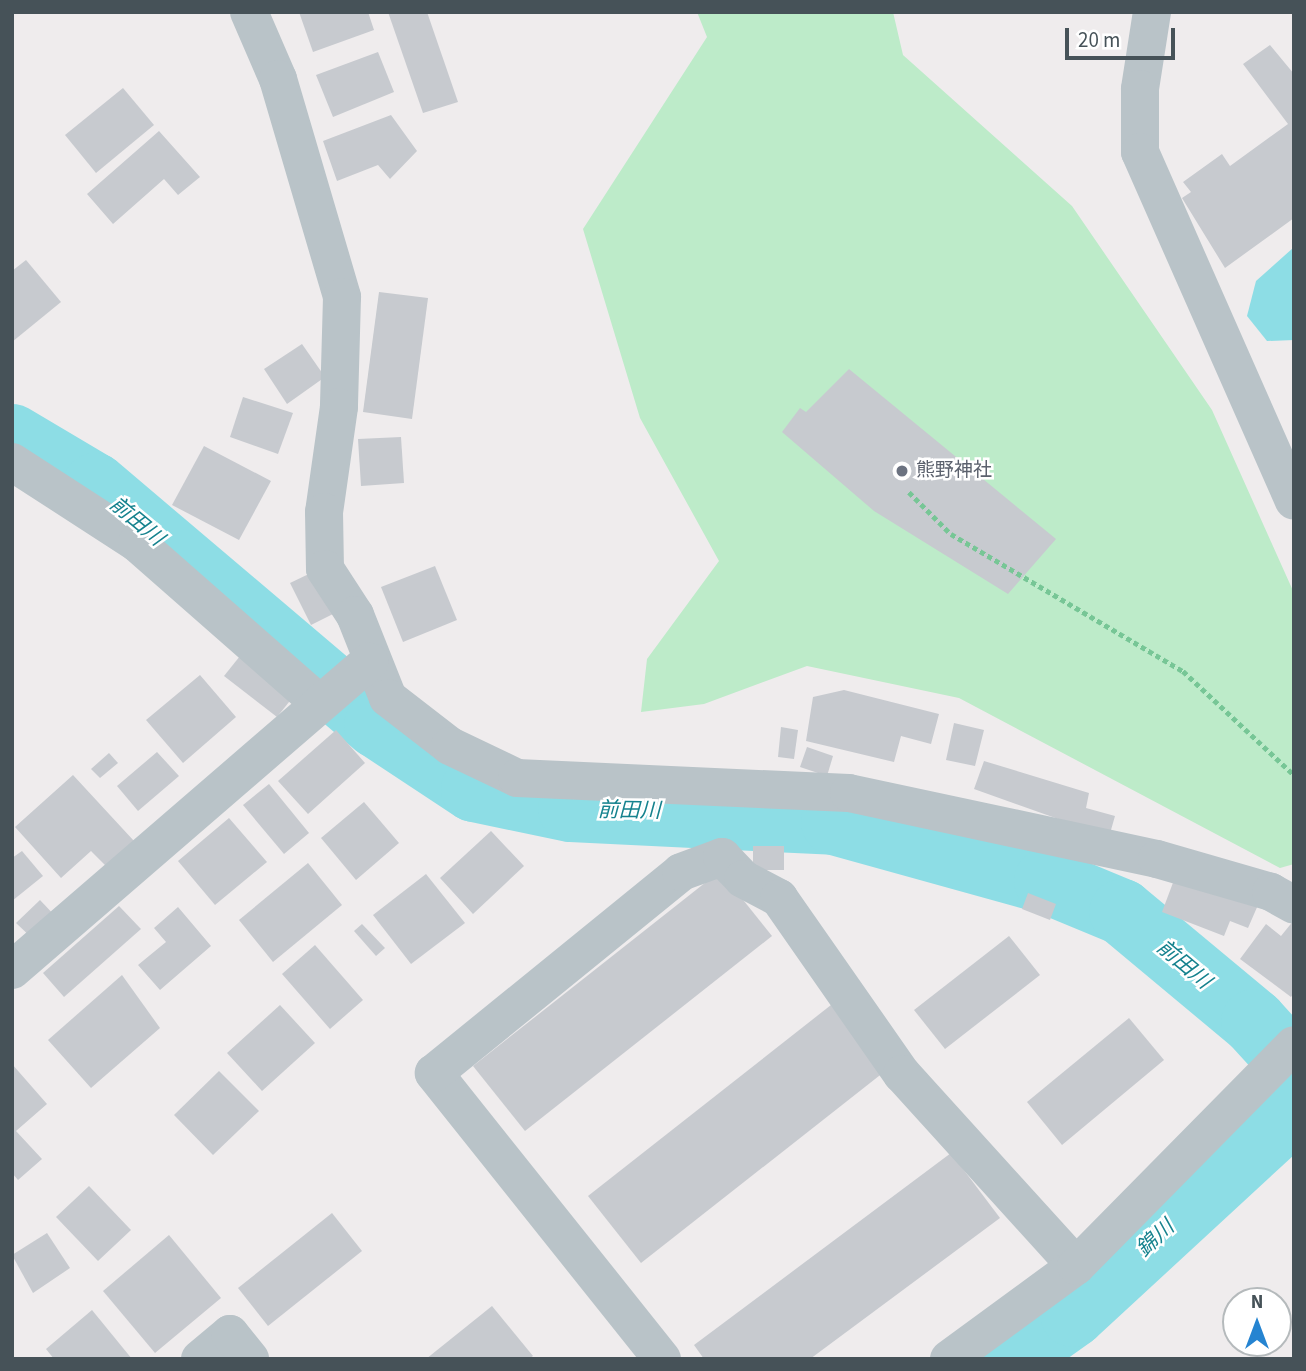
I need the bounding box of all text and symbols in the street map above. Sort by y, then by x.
scale bar [1068,14,1178,58]
text: 20 m [1078,25,1120,55]
place label: 熊野神社 [916,460,992,482]
marker: 熊野神社 [894,463,910,479]
water label: 前田川 [105,491,169,551]
water label: 前田川 [597,797,661,823]
water label: 前田川 [1152,934,1216,994]
water label: 錦川 [1131,1214,1179,1262]
north arrow [1222,1287,1292,1357]
text: N [1251,1289,1263,1316]

